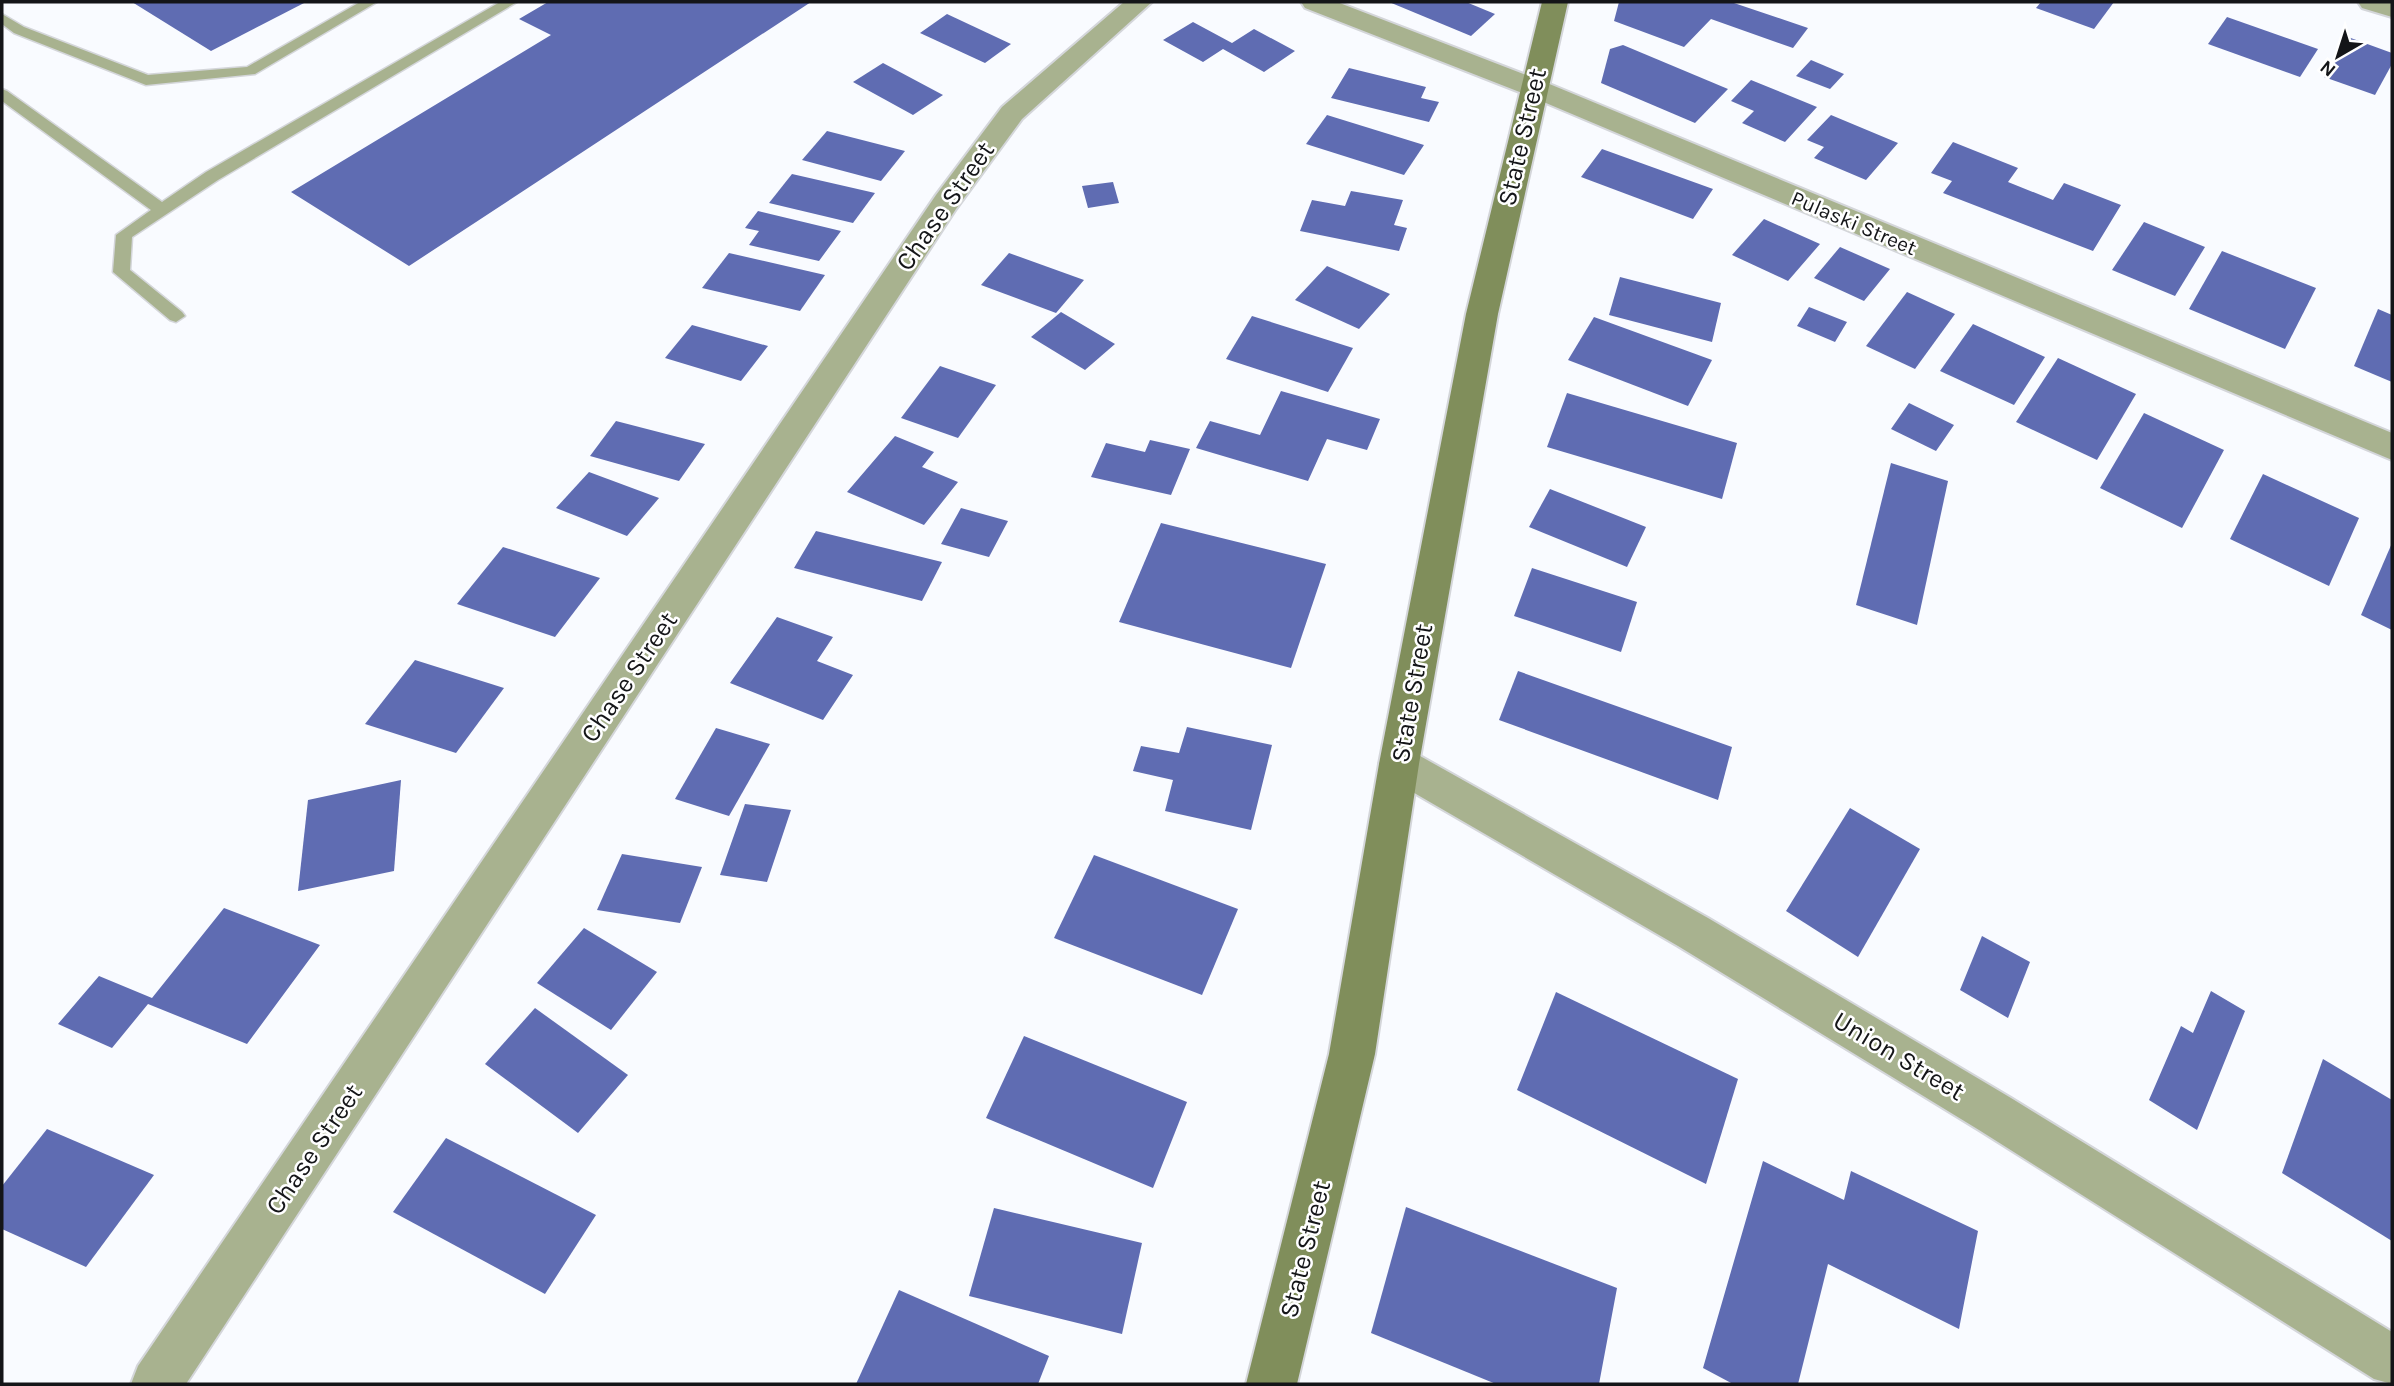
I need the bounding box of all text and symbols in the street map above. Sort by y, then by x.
north arrow [2303,21,2373,91]
text: N [2316,56,2340,81]
street label: State Street [1491,65,1553,209]
street label: Chase Street [889,135,1001,277]
street label: Pulaski Street [1788,186,1920,260]
street label: Chase Street [574,606,684,748]
street label: State Street [1385,621,1439,765]
street label: Union Street [1828,1005,1971,1107]
street label: Chase Street [259,1078,369,1220]
street label: State Street [1273,1177,1337,1321]

